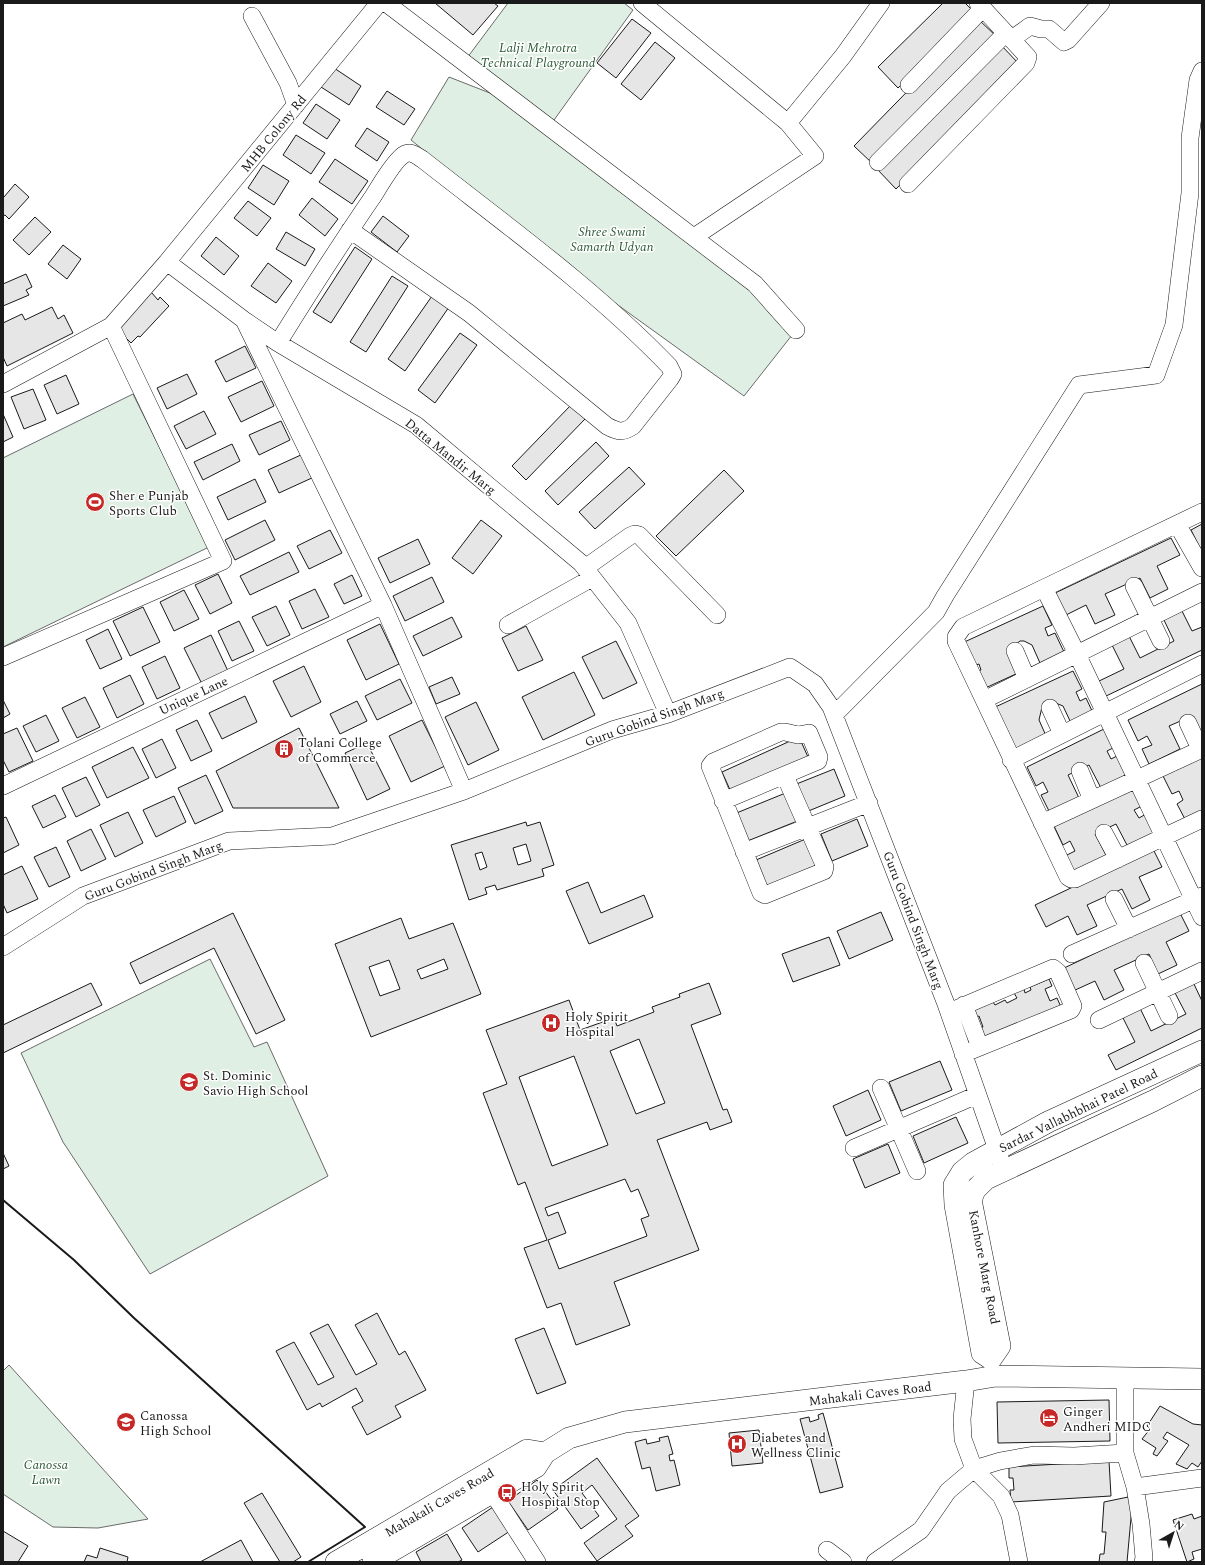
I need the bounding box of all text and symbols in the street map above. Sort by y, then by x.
park label: Lalji Mehrotra Technical Playground [480,38,596,73]
street label: MHB Colony Rd [236,90,311,177]
park label: Shree Swami Samarth Udyan [570,222,654,257]
street label: Datta Mandir Marg [400,414,500,500]
place label: Sher e Punjab Sports Club [109,486,188,521]
sports icon: Sher e Punjab Sports Club [84,491,106,513]
street label: Unique Lane [156,671,231,721]
street label: Guru Gobind Singh Marg [582,683,727,752]
place label: Tolani College of Commerce [298,733,382,768]
building icon: Tolani College of Commerce [273,738,295,760]
street label: Guru Gobind Singh Marg [81,835,225,907]
street label: Guru Gobind Singh Marg [877,848,949,992]
place label: Holy Spirit Hospital [565,1007,628,1042]
hospital icon: Holy Spirit Hospital [540,1012,562,1034]
street label: Sardar Vallabhbhai Patel Road [996,1064,1161,1158]
place label: St. Dominic Savio High School [203,1066,309,1101]
school or university icon: St. Dominic Savio High School [178,1071,200,1093]
street label: Kanhore Marg Road [963,1208,1005,1326]
street label: Mahakali Caves Road [808,1377,933,1411]
place label: Ginger Andheri MIDC [1063,1402,1151,1437]
place label: Canossa High School [140,1406,211,1441]
hotel icon: Ginger Andheri MIDC [1038,1407,1060,1429]
school or university icon: Canossa High School [115,1411,137,1433]
place label: Diabetes and Wellness Clinic [751,1428,841,1463]
hospital icon: Diabetes and Wellness Clinic [726,1433,748,1455]
park label: Canossa Lawn [24,1455,69,1490]
street label: Mahakali Caves Road [381,1463,498,1542]
place label: Holy Spirit Hospital Stop [521,1477,600,1512]
bus stop icon: Holy Spirit Hospital Stop [496,1482,518,1504]
north arrow [1153,1513,1193,1553]
text: N [1170,1516,1188,1535]

